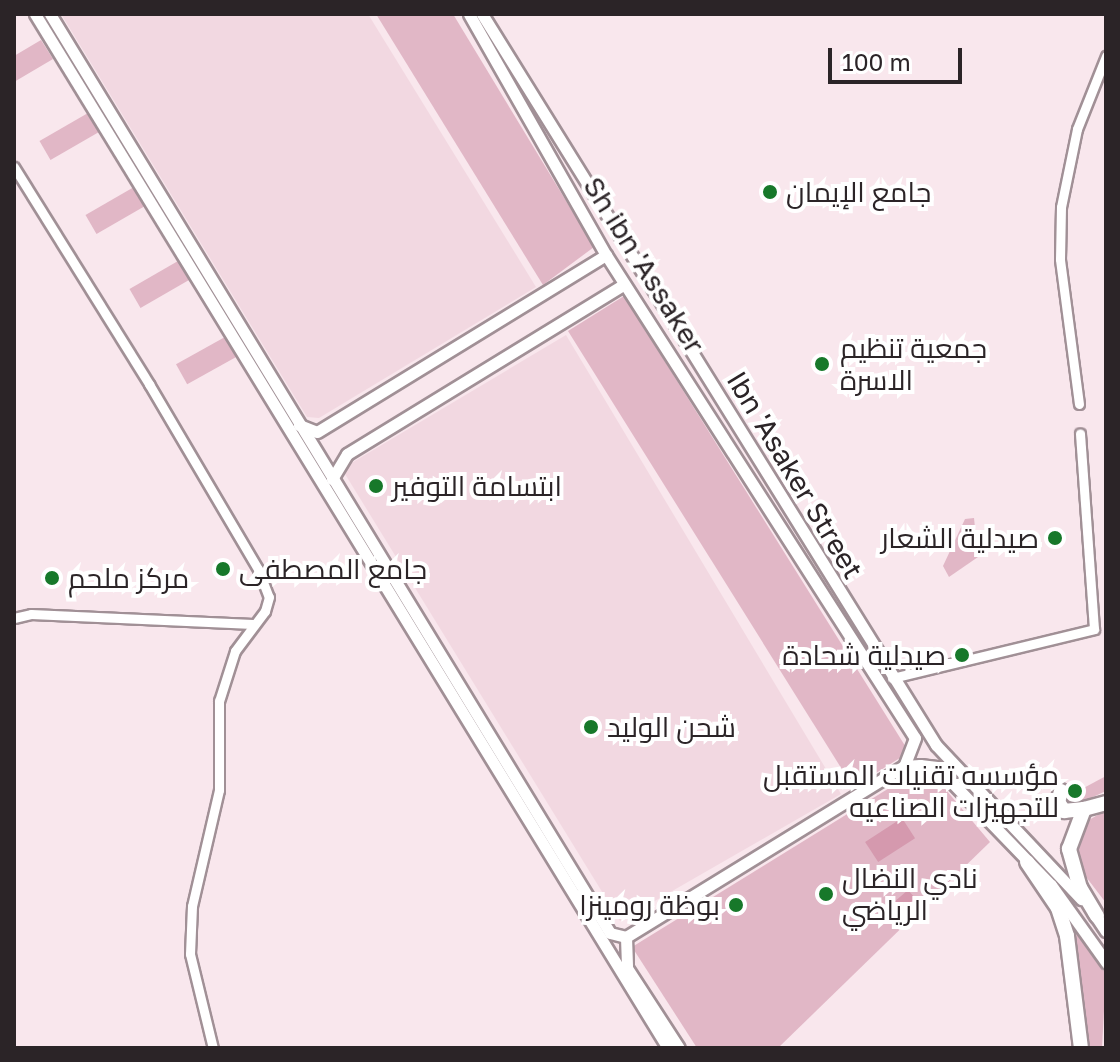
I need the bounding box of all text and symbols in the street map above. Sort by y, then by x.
scale bar [832,32,966,82]
text: 100 m [842,47,911,76]
street label: Sh ibn 'Assaker [576,171,712,359]
place label: جامع الإيمان [786,175,931,209]
marker: جامع الإيمان [761,183,779,201]
place label: جمعية تنظيم الاسرة [840,331,987,397]
marker: جمعية تنظيم الاسرة [811,353,833,375]
street label: Ibn 'Asaker Street [720,365,870,585]
place label: ابتسامة التوفير [392,469,562,503]
marker: ابتسامة التوفير [367,477,385,495]
place label: صيدلية الشعار [881,521,1039,555]
marker: صيدلية الشعار [1046,529,1064,547]
place label: جامع المصطفى [239,552,427,586]
marker: جامع المصطفى [214,560,232,578]
place label: مركز ملحم [68,561,189,595]
marker: مركز ملحم [43,569,61,587]
place label: صيدلية شحادة [783,638,946,672]
marker: صيدلية شحادة [953,646,971,664]
place label: شحن الوليد [607,710,736,744]
marker: شحن الوليد [582,718,600,736]
place label: مؤسسه تقنيات المستقبل للتجهيزات الصناعيه [763,758,1059,824]
marker: مؤسسه تقنيات المستقبل للتجهيزات الصناعيه [1066,782,1084,800]
place label: نادي النضال الرياضي [842,861,978,927]
marker: نادي النضال الرياضي [817,885,835,903]
place label: بوظة رومينزا [579,888,720,922]
marker: بوظة رومينزا [727,896,745,914]

